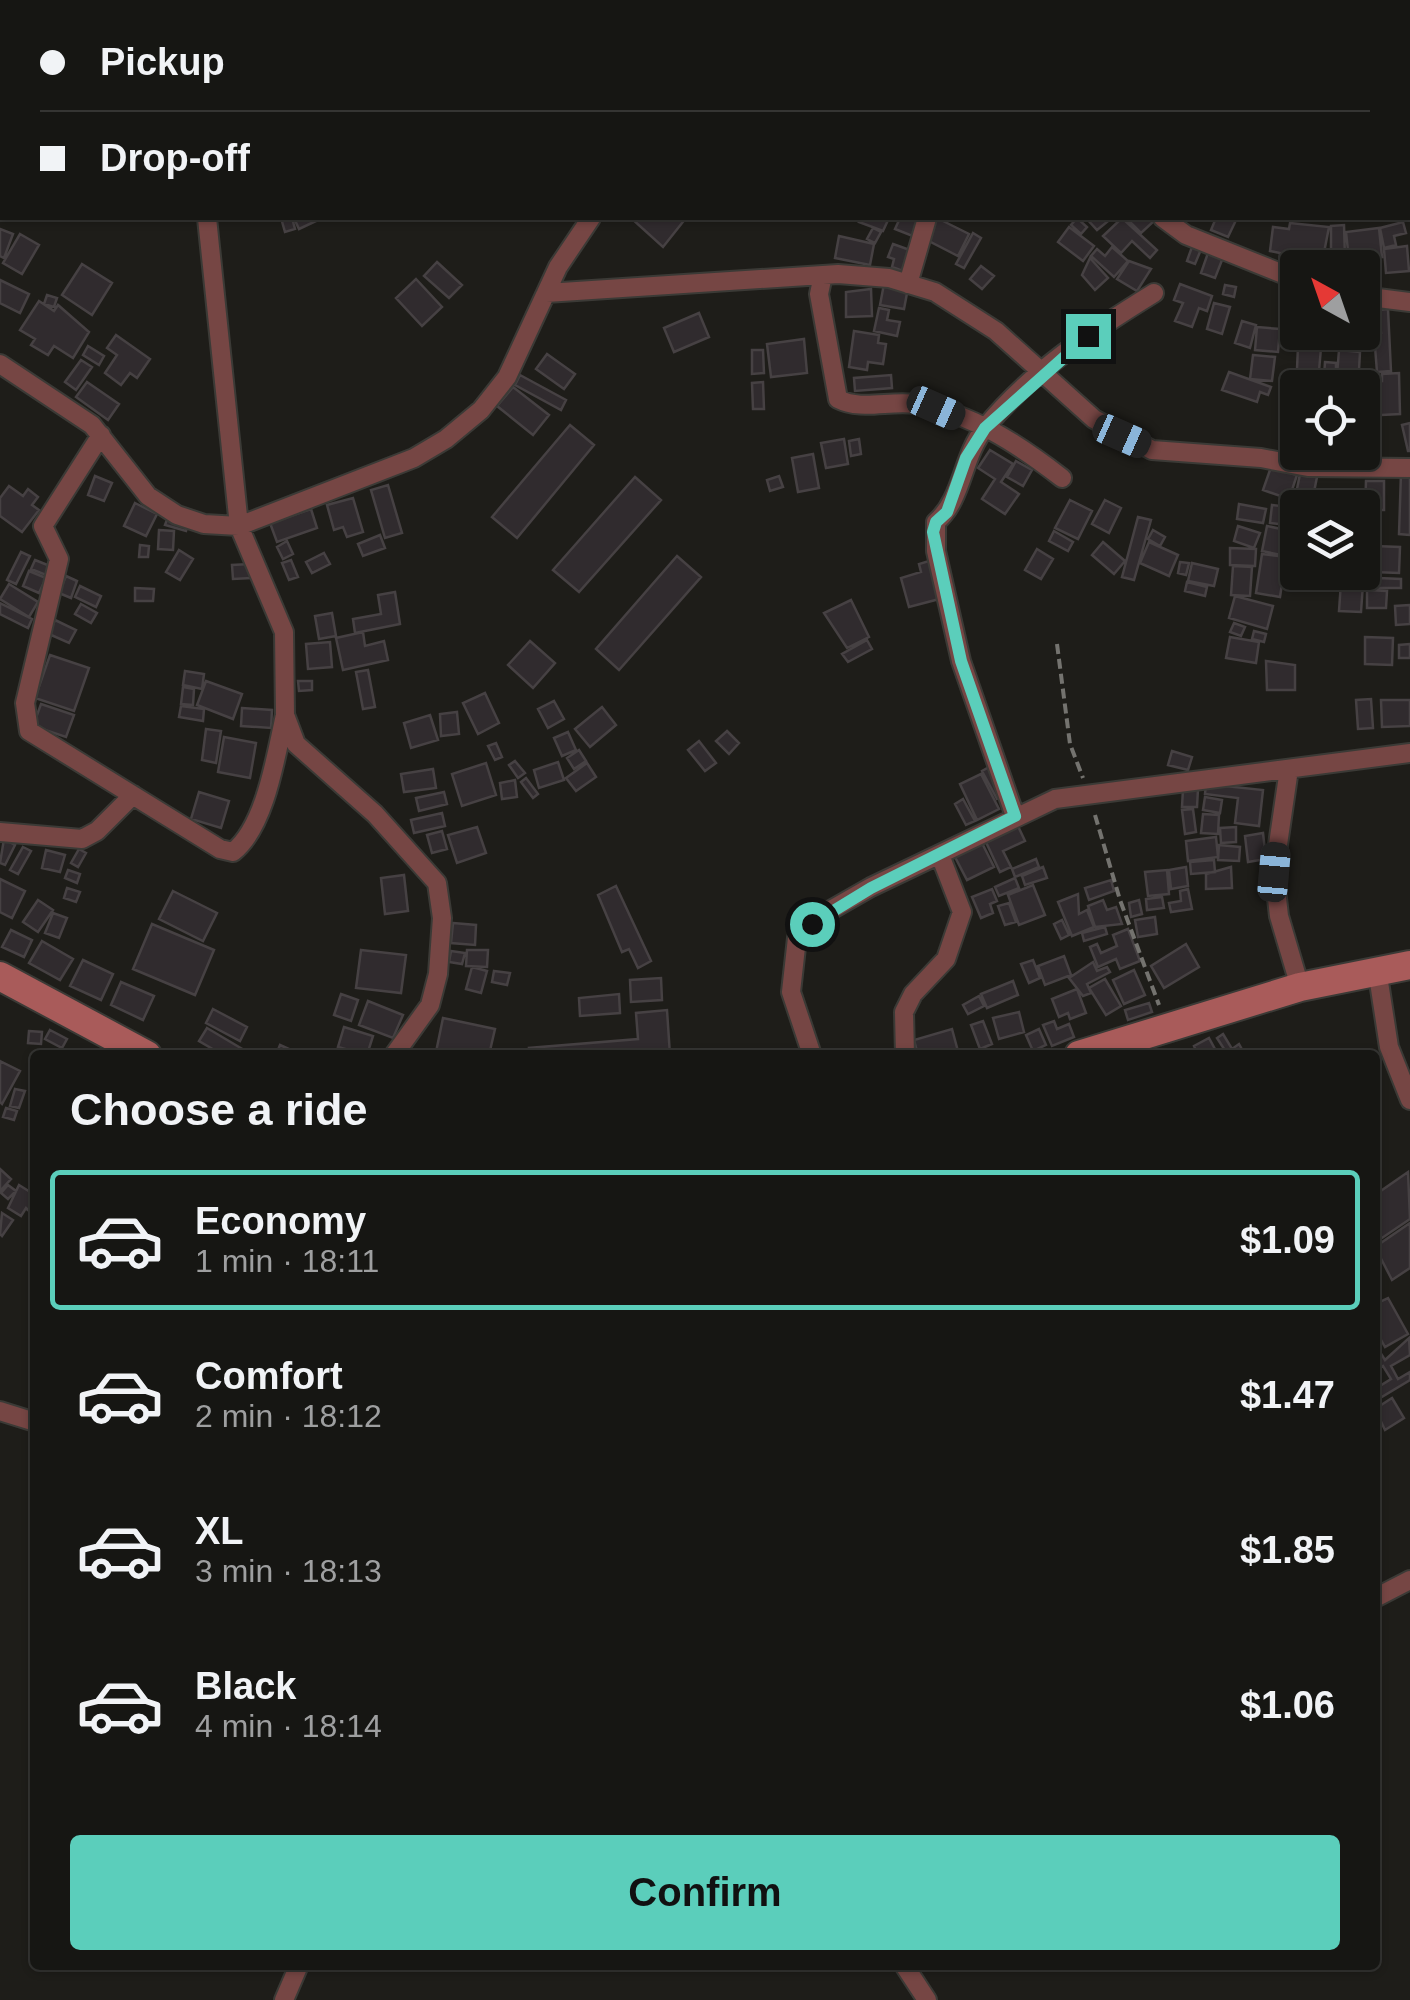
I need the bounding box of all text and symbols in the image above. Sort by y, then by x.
text: Pickup [100,41,225,83]
text: Drop-off [100,137,250,179]
north arrow [1280,250,1380,350]
map controls [1280,250,1380,590]
route end [1066,314,1111,359]
button: locate [1280,370,1380,470]
car [902,382,970,434]
car [1088,410,1156,462]
button: layers [1280,490,1380,590]
car [1256,841,1292,903]
route start [790,902,835,947]
text: Choose a ride [70,1084,368,1135]
icon: car [75,1195,165,1285]
text: Economy [195,1200,366,1242]
text: $1.09 [1240,1219,1335,1261]
text: 1 min · 18:11 [195,1243,379,1279]
icon: car [75,1350,165,1440]
text: Comfort [195,1355,343,1397]
text: $1.47 [1240,1374,1335,1416]
text: 2 min · 18:12 [195,1398,382,1434]
icon: car [75,1505,165,1595]
text: XL [195,1510,244,1552]
text: $1.85 [1240,1529,1335,1571]
text: 3 min · 18:13 [195,1553,382,1589]
icon: car [75,1660,165,1750]
text: Black [195,1665,296,1707]
text: $1.06 [1240,1684,1335,1726]
text: 4 min · 18:14 [195,1708,382,1744]
button: Confirm [70,1835,1340,1950]

